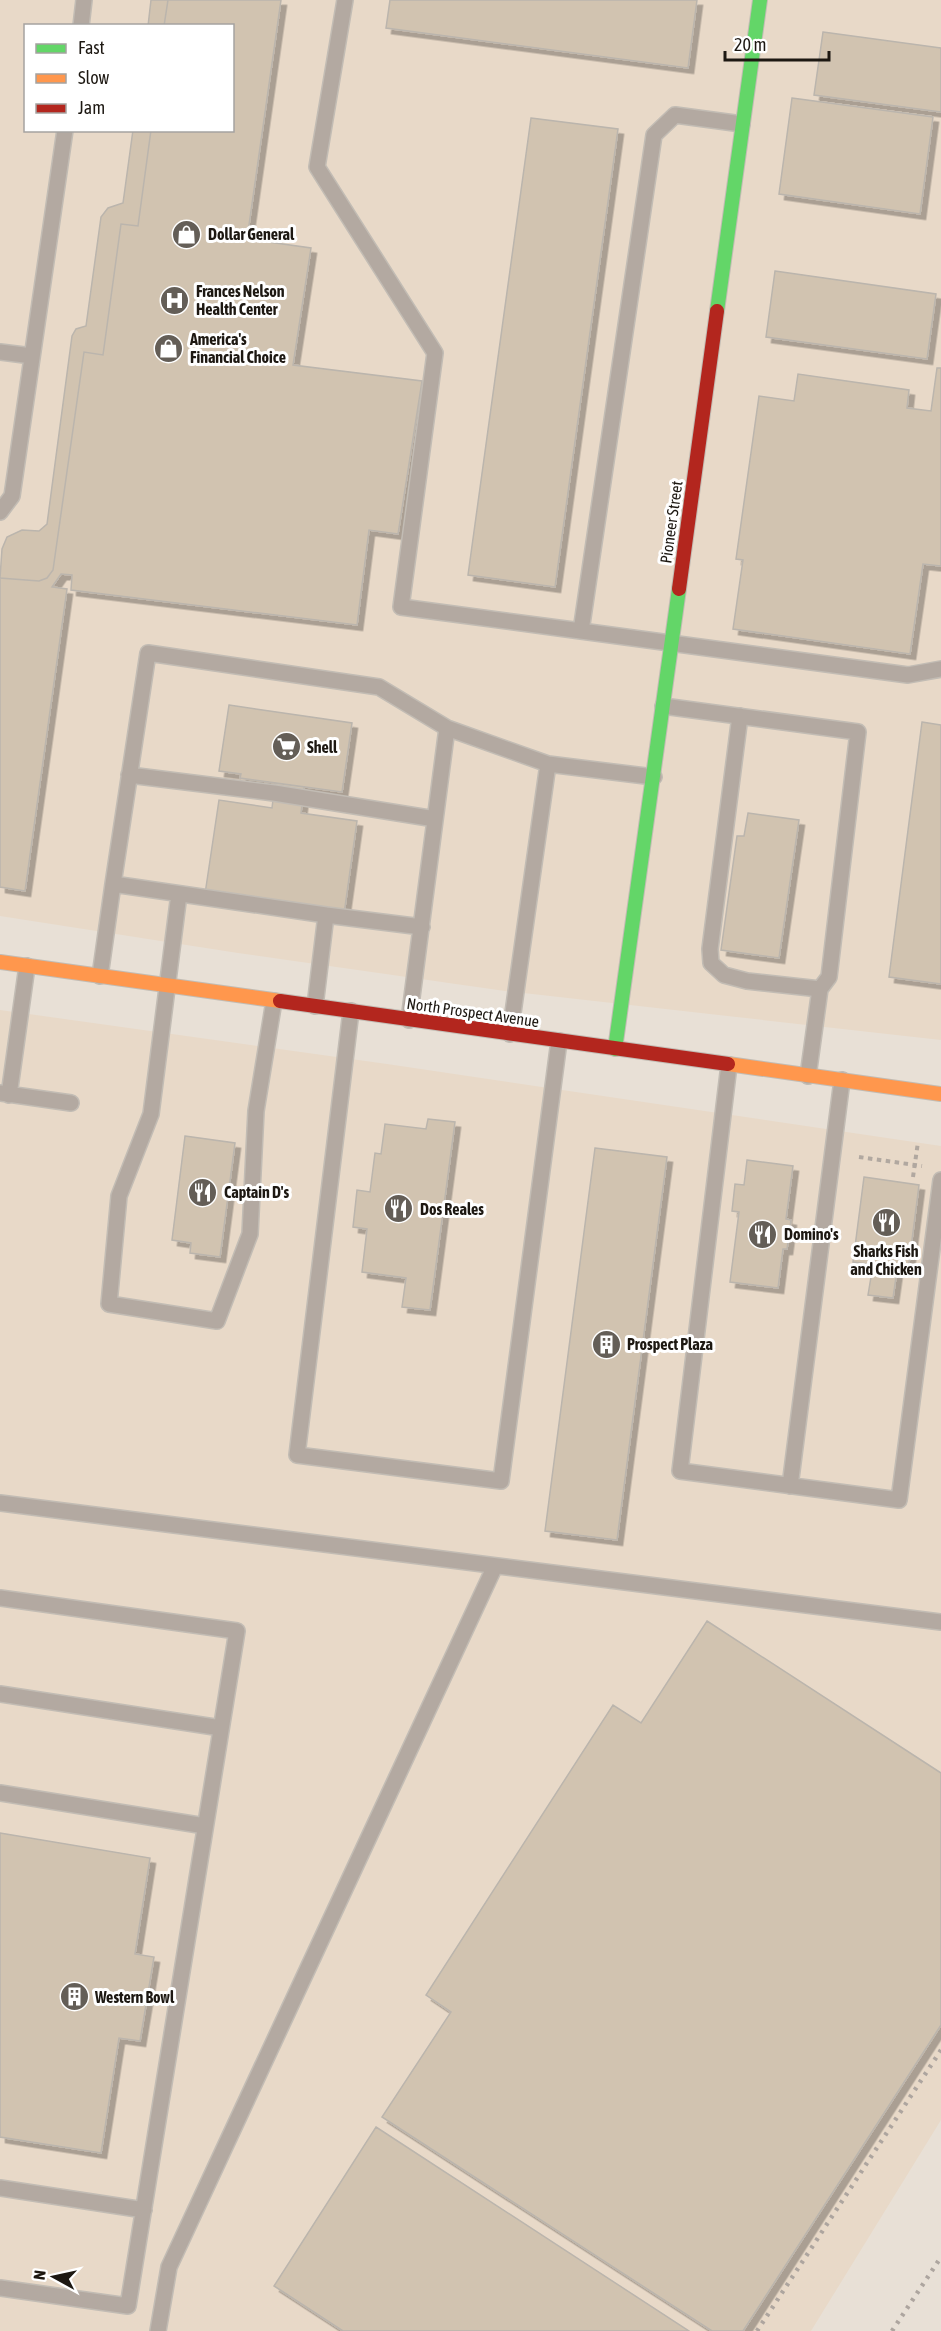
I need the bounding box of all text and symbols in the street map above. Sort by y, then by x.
legend [24,24,234,132]
scale bar [725,24,828,62]
text: 20 m [734,34,766,55]
text: Fast [78,37,105,58]
text: Slow [78,67,109,88]
text: Jam [78,97,105,118]
shop icon: Dollar General [171,218,203,250]
place label: Dollar General [208,225,295,243]
place label: Frances Nelson Health Center [196,282,285,318]
hospital icon: Frances Nelson Health Center [159,284,191,316]
place label: America's Financial Choice [189,330,286,366]
shop icon: America's Financial Choice [153,332,185,364]
street label: Pioneer Street [656,479,686,564]
supermarket icon: Shell [270,731,302,763]
place label: Shell [307,738,338,756]
street label: North Prospect Avenue [405,994,540,1031]
restaurant icon: Captain D's [187,1176,219,1208]
place label: Captain D's [224,1183,289,1201]
restaurant icon: Dos Reales [383,1193,415,1225]
place label: Dos Reales [420,1200,484,1218]
restaurant icon: Sharks Fish and Chicken [870,1207,902,1239]
restaurant icon: Domino's [747,1218,779,1250]
place label: Domino's [784,1225,839,1243]
place label: Sharks Fish and Chicken [850,1242,922,1278]
building icon: Prospect Plaza [590,1328,622,1360]
place label: Prospect Plaza [627,1335,713,1353]
building icon: Western Bowl [58,1981,90,2013]
place label: Western Bowl [94,1988,175,2006]
north arrow [24,2247,84,2307]
text: N [30,2269,49,2281]

